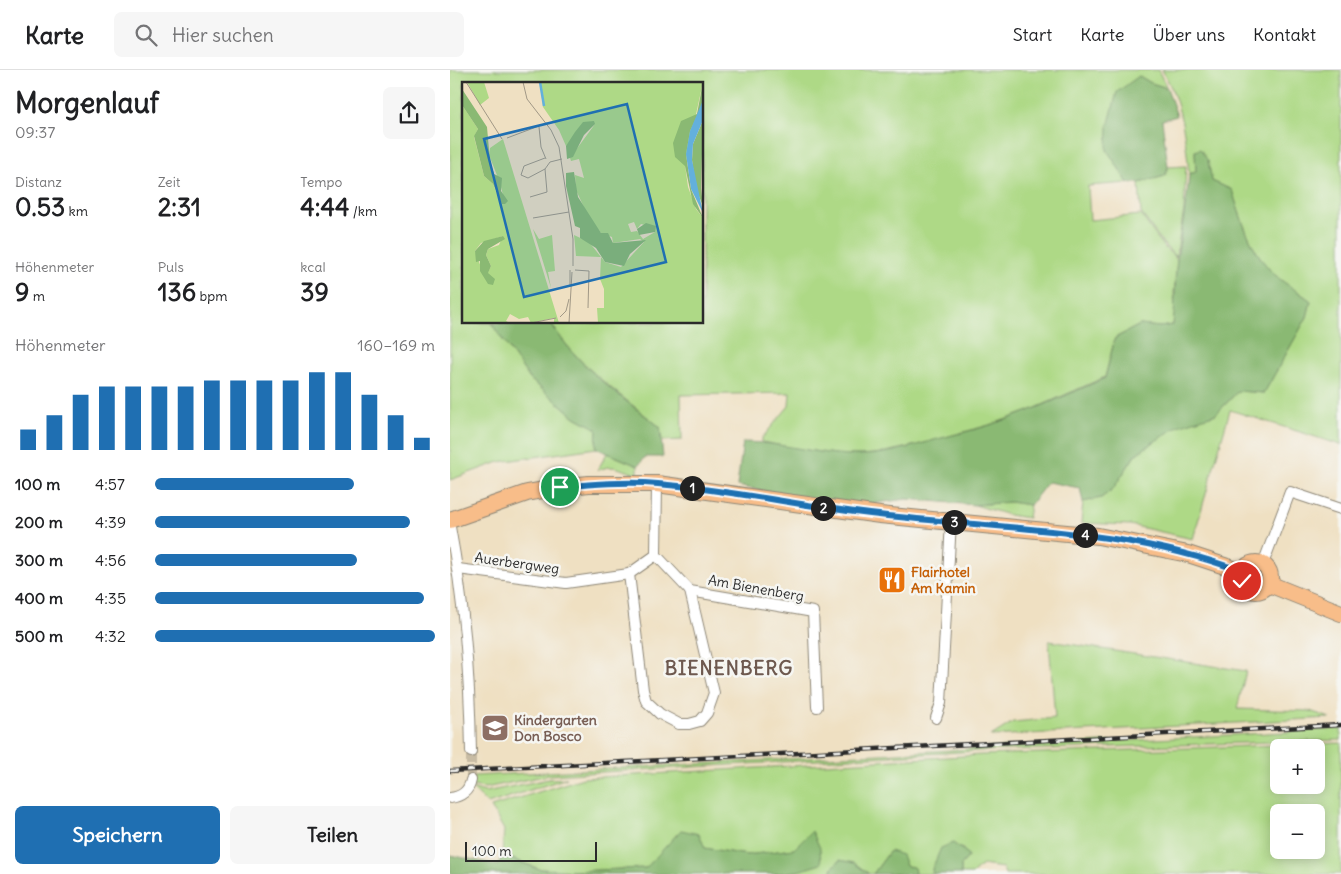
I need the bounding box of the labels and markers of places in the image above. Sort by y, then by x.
pin [539,466,581,508]
pin: 1 [680,476,704,500]
pin: 2 [810,496,836,520]
pin: 3 [942,510,966,534]
pin: 4 [1072,522,1098,548]
pin [1221,560,1263,602]
place label: Flairhotel Am Kamin [911,563,976,597]
restaurant icon: Flairhotel Am Kamin [877,565,907,595]
place label: Kindergarten Don Bosco [514,711,597,745]
school or university icon: Kindergarten Don Bosco [480,713,510,743]

